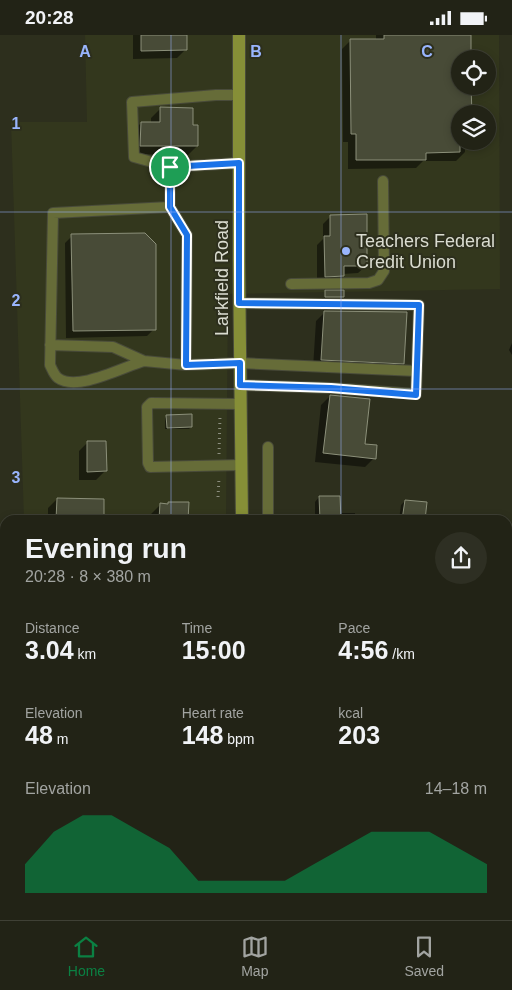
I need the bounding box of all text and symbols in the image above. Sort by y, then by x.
text: 20:28 [25,7,74,28]
text: A [79,43,91,60]
text: B [250,43,262,60]
text: C [421,43,433,60]
map controls [451,50,496,150]
button: locate [451,50,496,95]
button: layers [451,105,496,150]
text: 1 [12,115,21,132]
pin [149,146,191,188]
icon: arrive [156,153,184,181]
street label: Larkfield Road [212,220,232,336]
place label: Teachers Federal Credit Union [356,231,495,272]
marker: Teachers Federal Credit Union [340,245,352,257]
text: 2 [12,292,21,309]
text: 3 [12,469,21,486]
button: share [435,532,487,584]
text: Evening run [25,533,187,564]
text: 20:28 · 8 × 380 m [25,568,151,585]
text: Distance [25,620,79,636]
text: Time [182,620,212,636]
text: Pace [338,620,370,636]
text: 3.04 [25,636,74,664]
text: 15:00 [182,636,246,664]
text: 4:56 [338,636,388,664]
text: km [74,646,96,662]
text: /km [388,646,415,662]
text: Elevation [25,705,83,721]
text: Heart rate [182,705,244,721]
text: kcal [338,705,363,721]
text: 48 [25,721,53,749]
text: 148 [182,721,223,749]
text: 203 [338,721,380,749]
text: m [53,731,68,747]
text: bpm [223,731,255,747]
text: Elevation [25,780,91,797]
text: 14–18 m [425,780,487,797]
tab: Home [68,933,105,979]
tab: Map [241,933,269,979]
tab: Saved [404,933,444,979]

